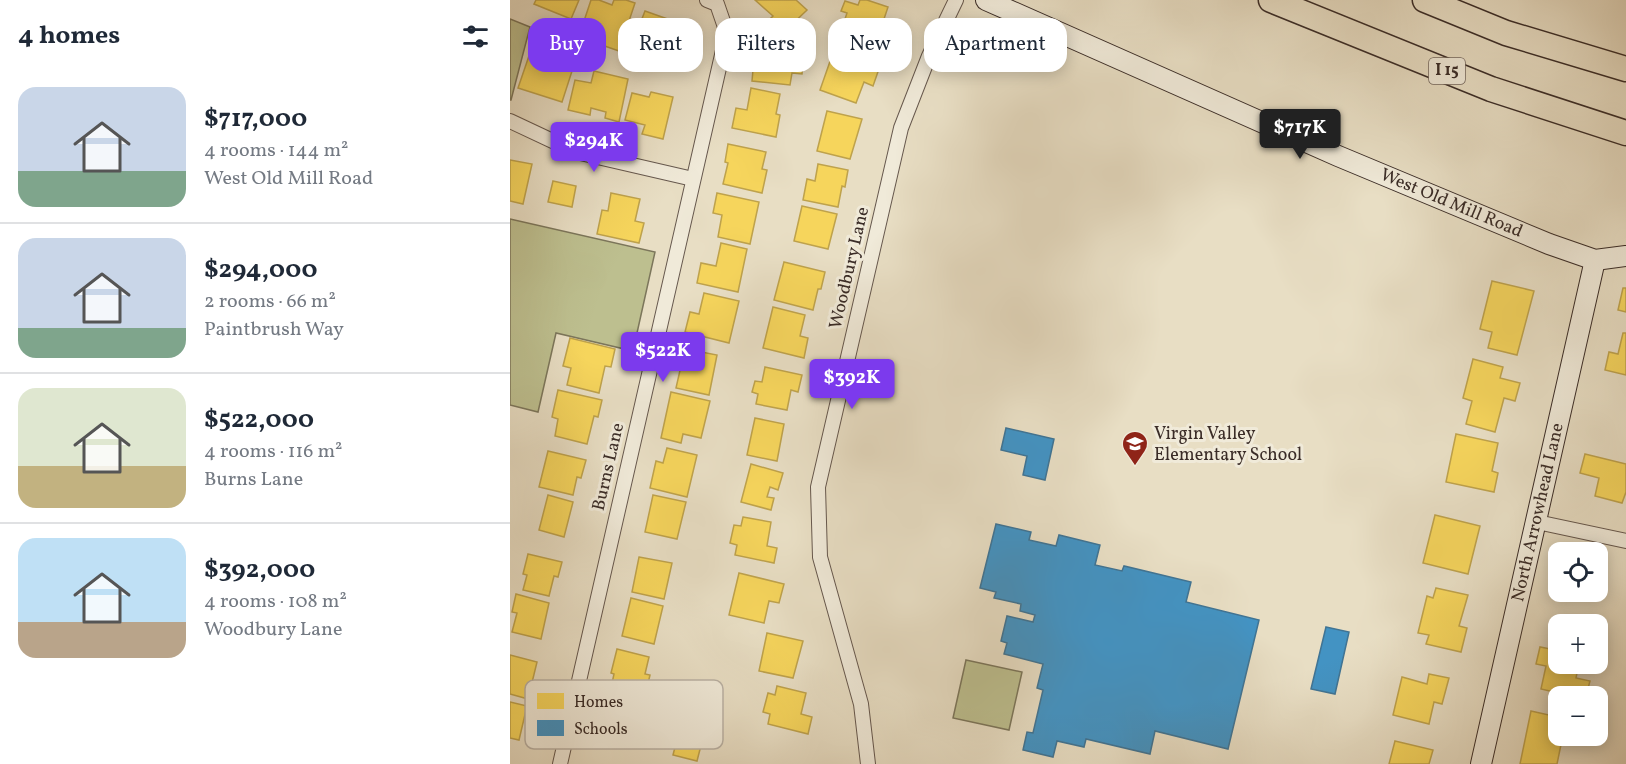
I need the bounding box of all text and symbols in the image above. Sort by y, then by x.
text: 4 homes [18,18,120,54]
chip: Buy [528,18,606,72]
chip: Rent [618,18,703,72]
chip: Filters [715,18,816,72]
chip: New [828,18,912,72]
chip: Apartment [924,18,1067,72]
icon: filters [459,20,492,53]
road number: I 15 [1429,58,1465,84]
text: $717,000 [204,101,307,137]
pin: $717K [1258,109,1342,160]
icon: home [66,111,138,183]
text: $717K [1274,114,1326,142]
pin: $294K [552,122,636,173]
text: $294K [565,127,623,155]
text: 4 rooms · 144 m² [204,137,349,165]
street label: West Old Mill Road [1376,162,1527,244]
text: West Old Mill Road [204,165,373,193]
street label: Woodbury Lane [824,204,876,332]
text: $294,000 [204,252,318,288]
icon: home [66,262,138,334]
text: 2 rooms · 66 m² [204,288,336,316]
text: Paintbrush Way [204,316,344,344]
pin: $522K [621,332,705,383]
text: $522K [635,337,691,365]
pin: $392K [810,359,894,410]
text: $392K [824,364,880,392]
text: $522,000 [204,402,314,438]
icon: home [66,412,138,484]
street label: Burns Lane [587,421,631,513]
street label: North Arrowhead Lane [1506,421,1570,604]
place label: Virgin Valley Elementary School [1154,422,1302,468]
school or university icon: Virgin Valley Elementary School [1120,429,1150,467]
text: 4 rooms · 116 m² [204,438,343,466]
text: Burns Lane [204,466,303,494]
map controls [1548,542,1608,746]
button: locate [1548,542,1608,602]
text: $392,000 [204,552,315,588]
icon: home [66,562,138,634]
text: 4 rooms · 108 m² [204,588,347,616]
button: + [1548,614,1608,674]
text: Woodbury Lane [204,616,342,644]
legend [525,680,723,749]
button: − [1548,686,1608,746]
text: Homes [574,692,623,714]
text: Schools [574,719,628,741]

